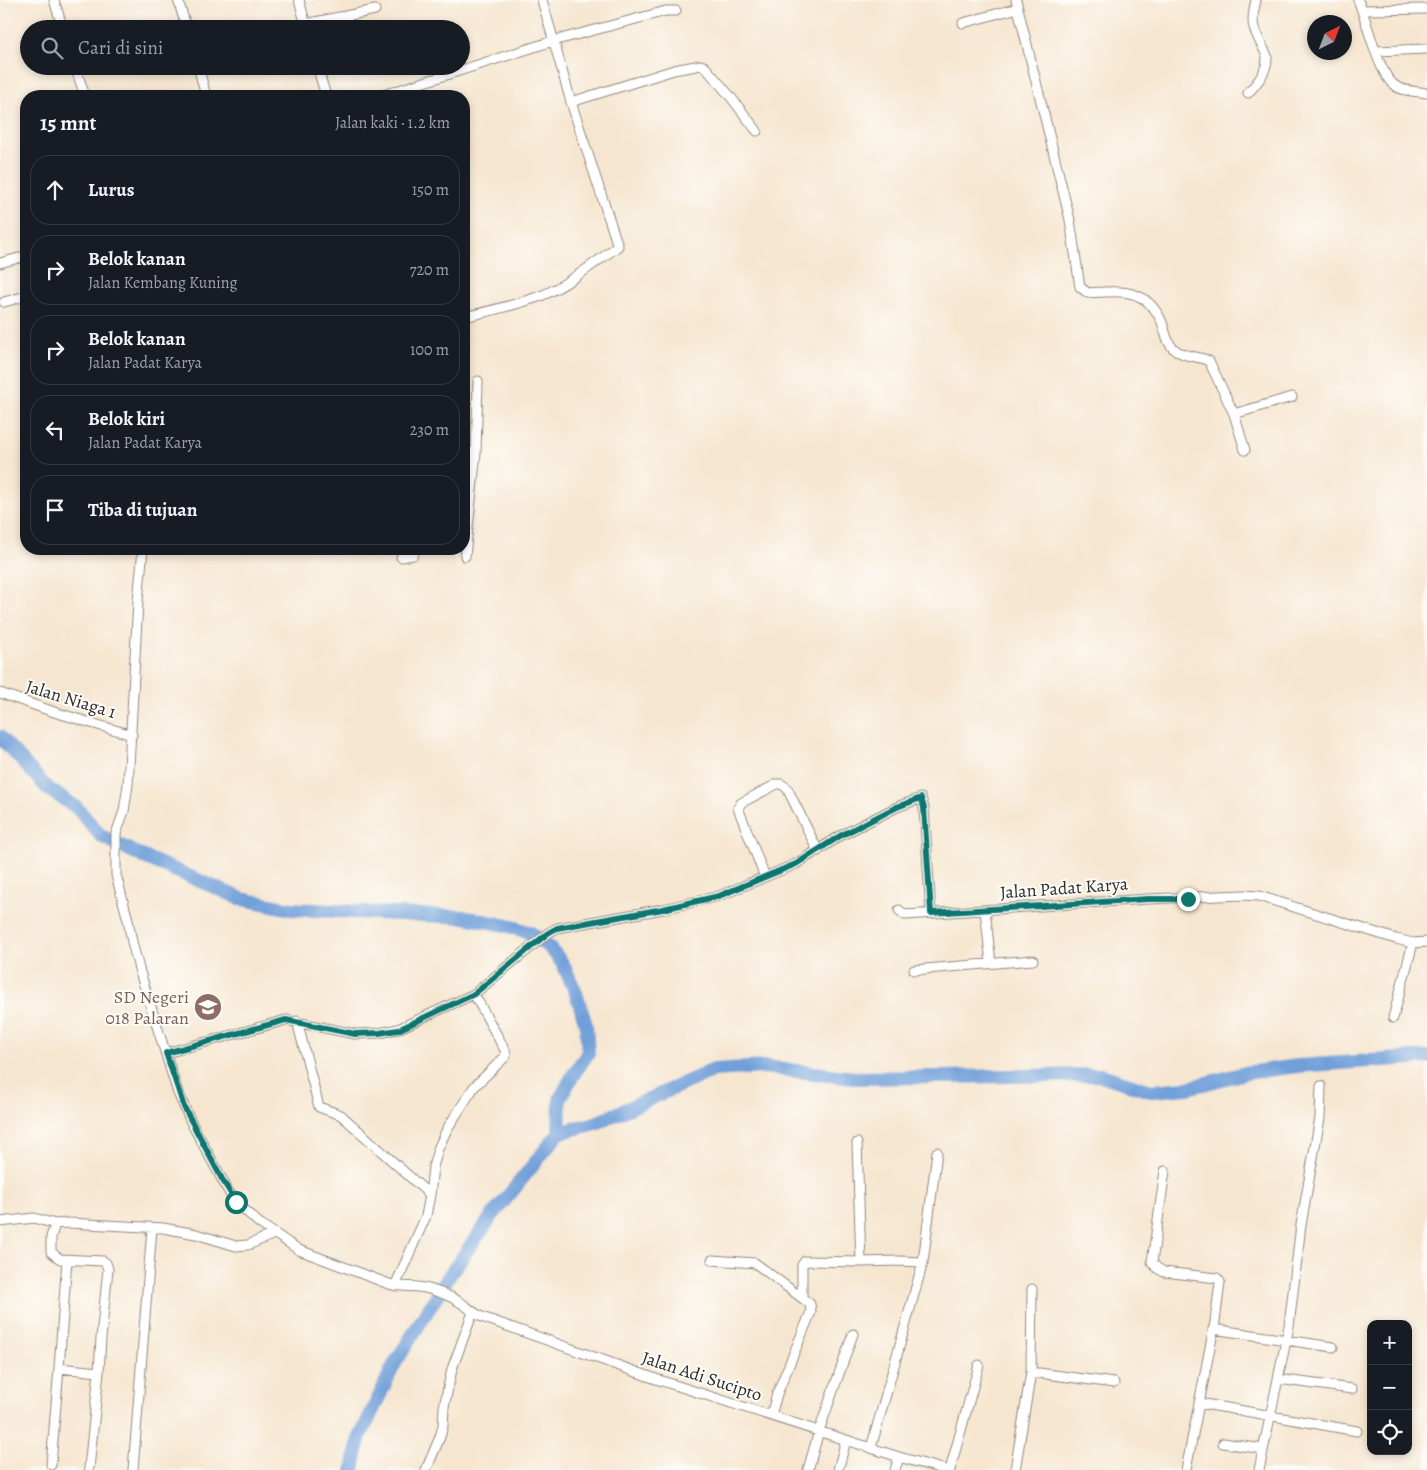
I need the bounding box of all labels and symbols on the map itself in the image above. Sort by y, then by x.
north arrow [1307,15,1352,60]
street label: Jalan Niaga 1 [23,674,119,724]
street label: Jalan Padat Karya [999,872,1129,904]
route end [1177,888,1200,911]
place label: SD Negeri 018 Palaran [105,985,189,1030]
school or university icon: SD Negeri 018 Palaran [193,992,223,1022]
route start [225,1191,248,1214]
street label: Jalan Adi Sucipto [639,1345,765,1407]

